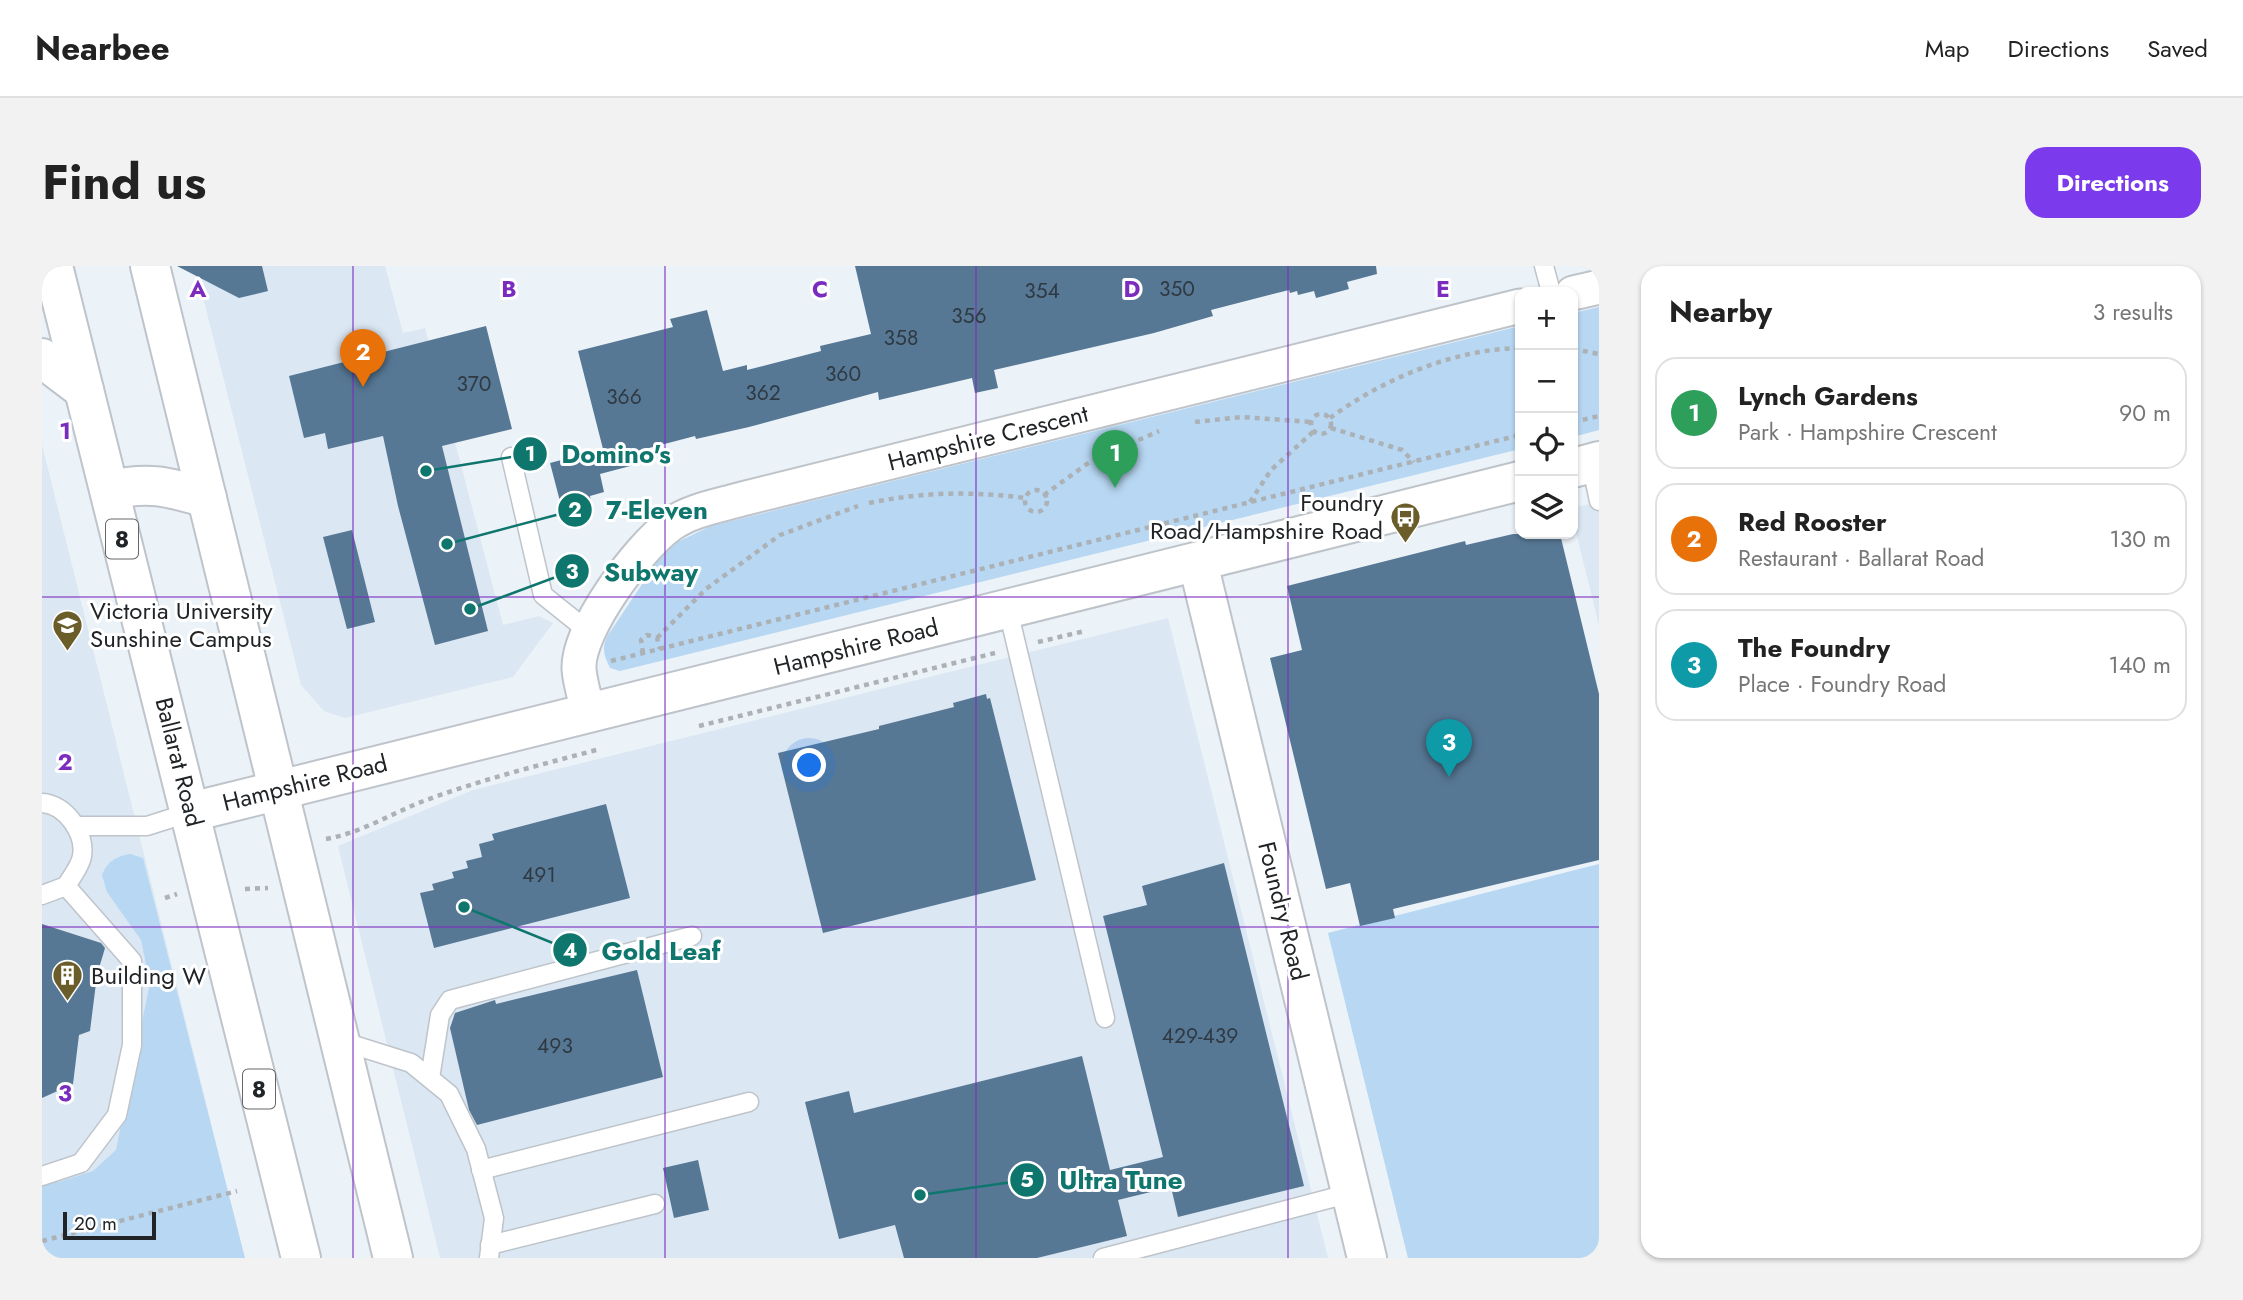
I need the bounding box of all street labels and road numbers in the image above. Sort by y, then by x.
street label: Hampshire Crescent [884,396,1092,479]
road number: 8 [106,520,138,558]
street label: Hampshire Road [770,609,942,684]
street label: Ballarat Road [147,694,212,830]
street label: Hampshire Road [219,745,391,820]
street label: Foundry Road [1249,838,1318,984]
road number: 8 [243,1070,275,1108]

